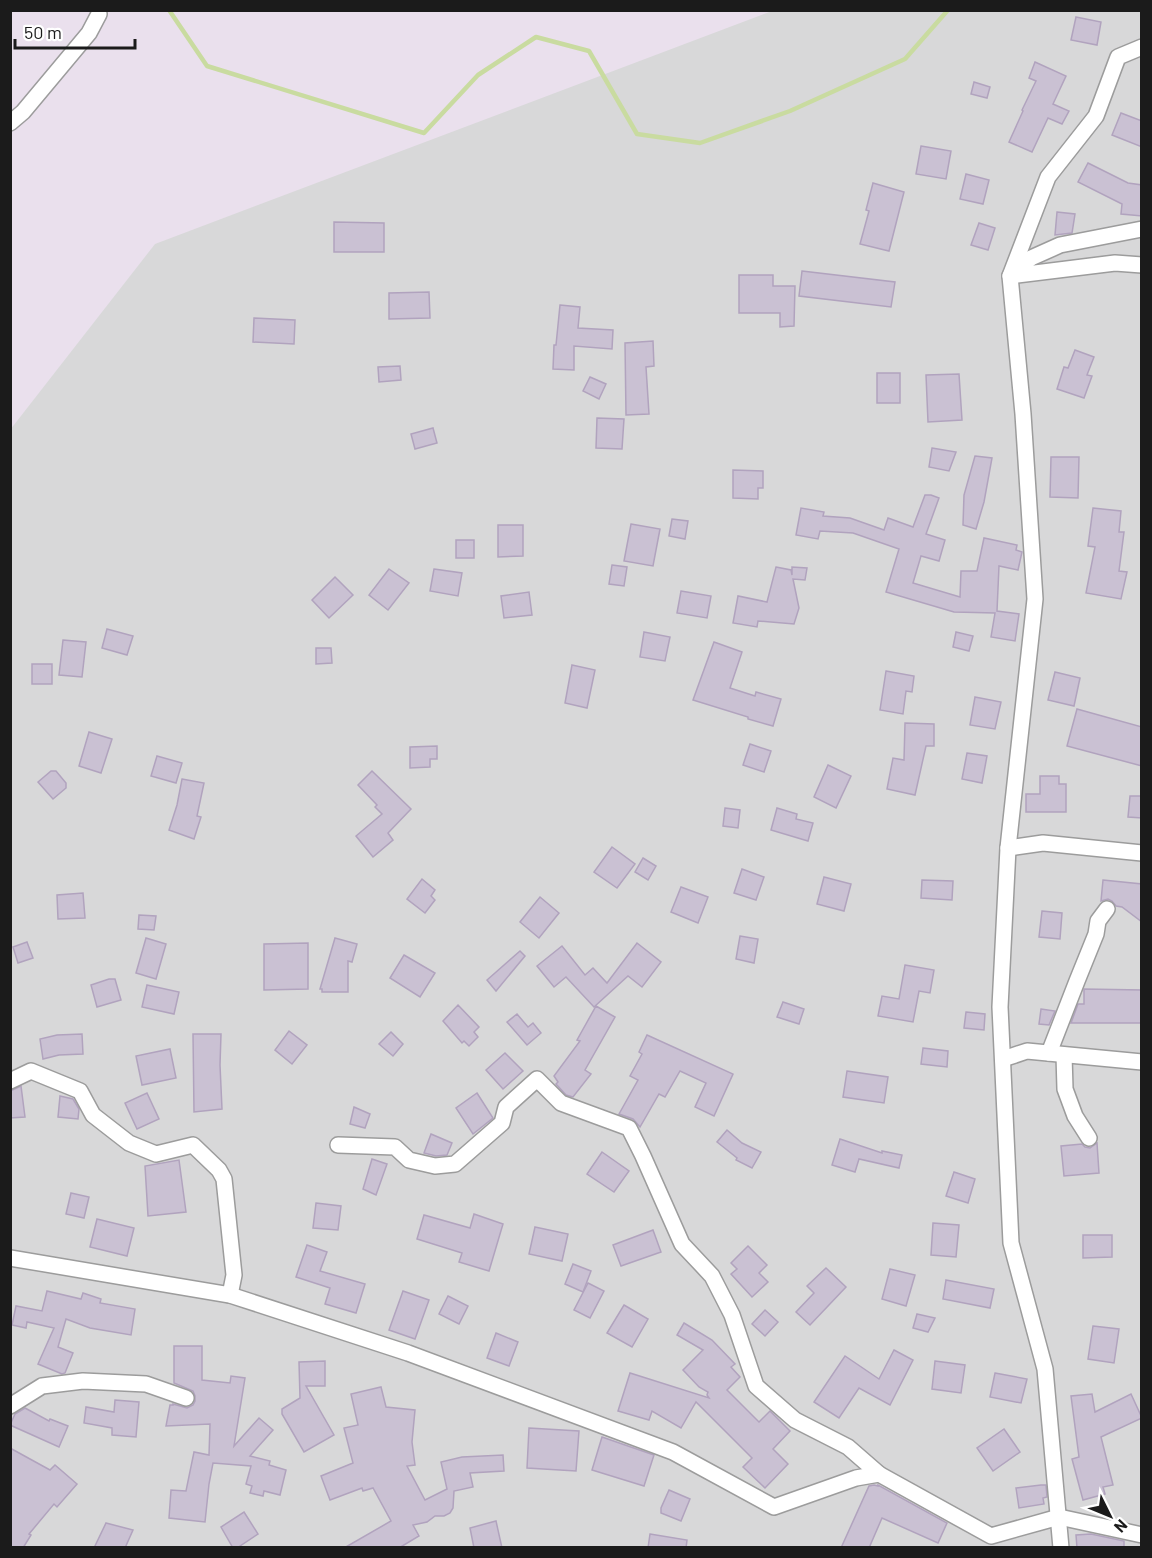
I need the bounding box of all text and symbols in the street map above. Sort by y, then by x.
scale bar [15,12,135,50]
text: 50 m [24,21,62,43]
north arrow [1080,1486,1140,1546]
text: N [1111,1516,1132,1537]

